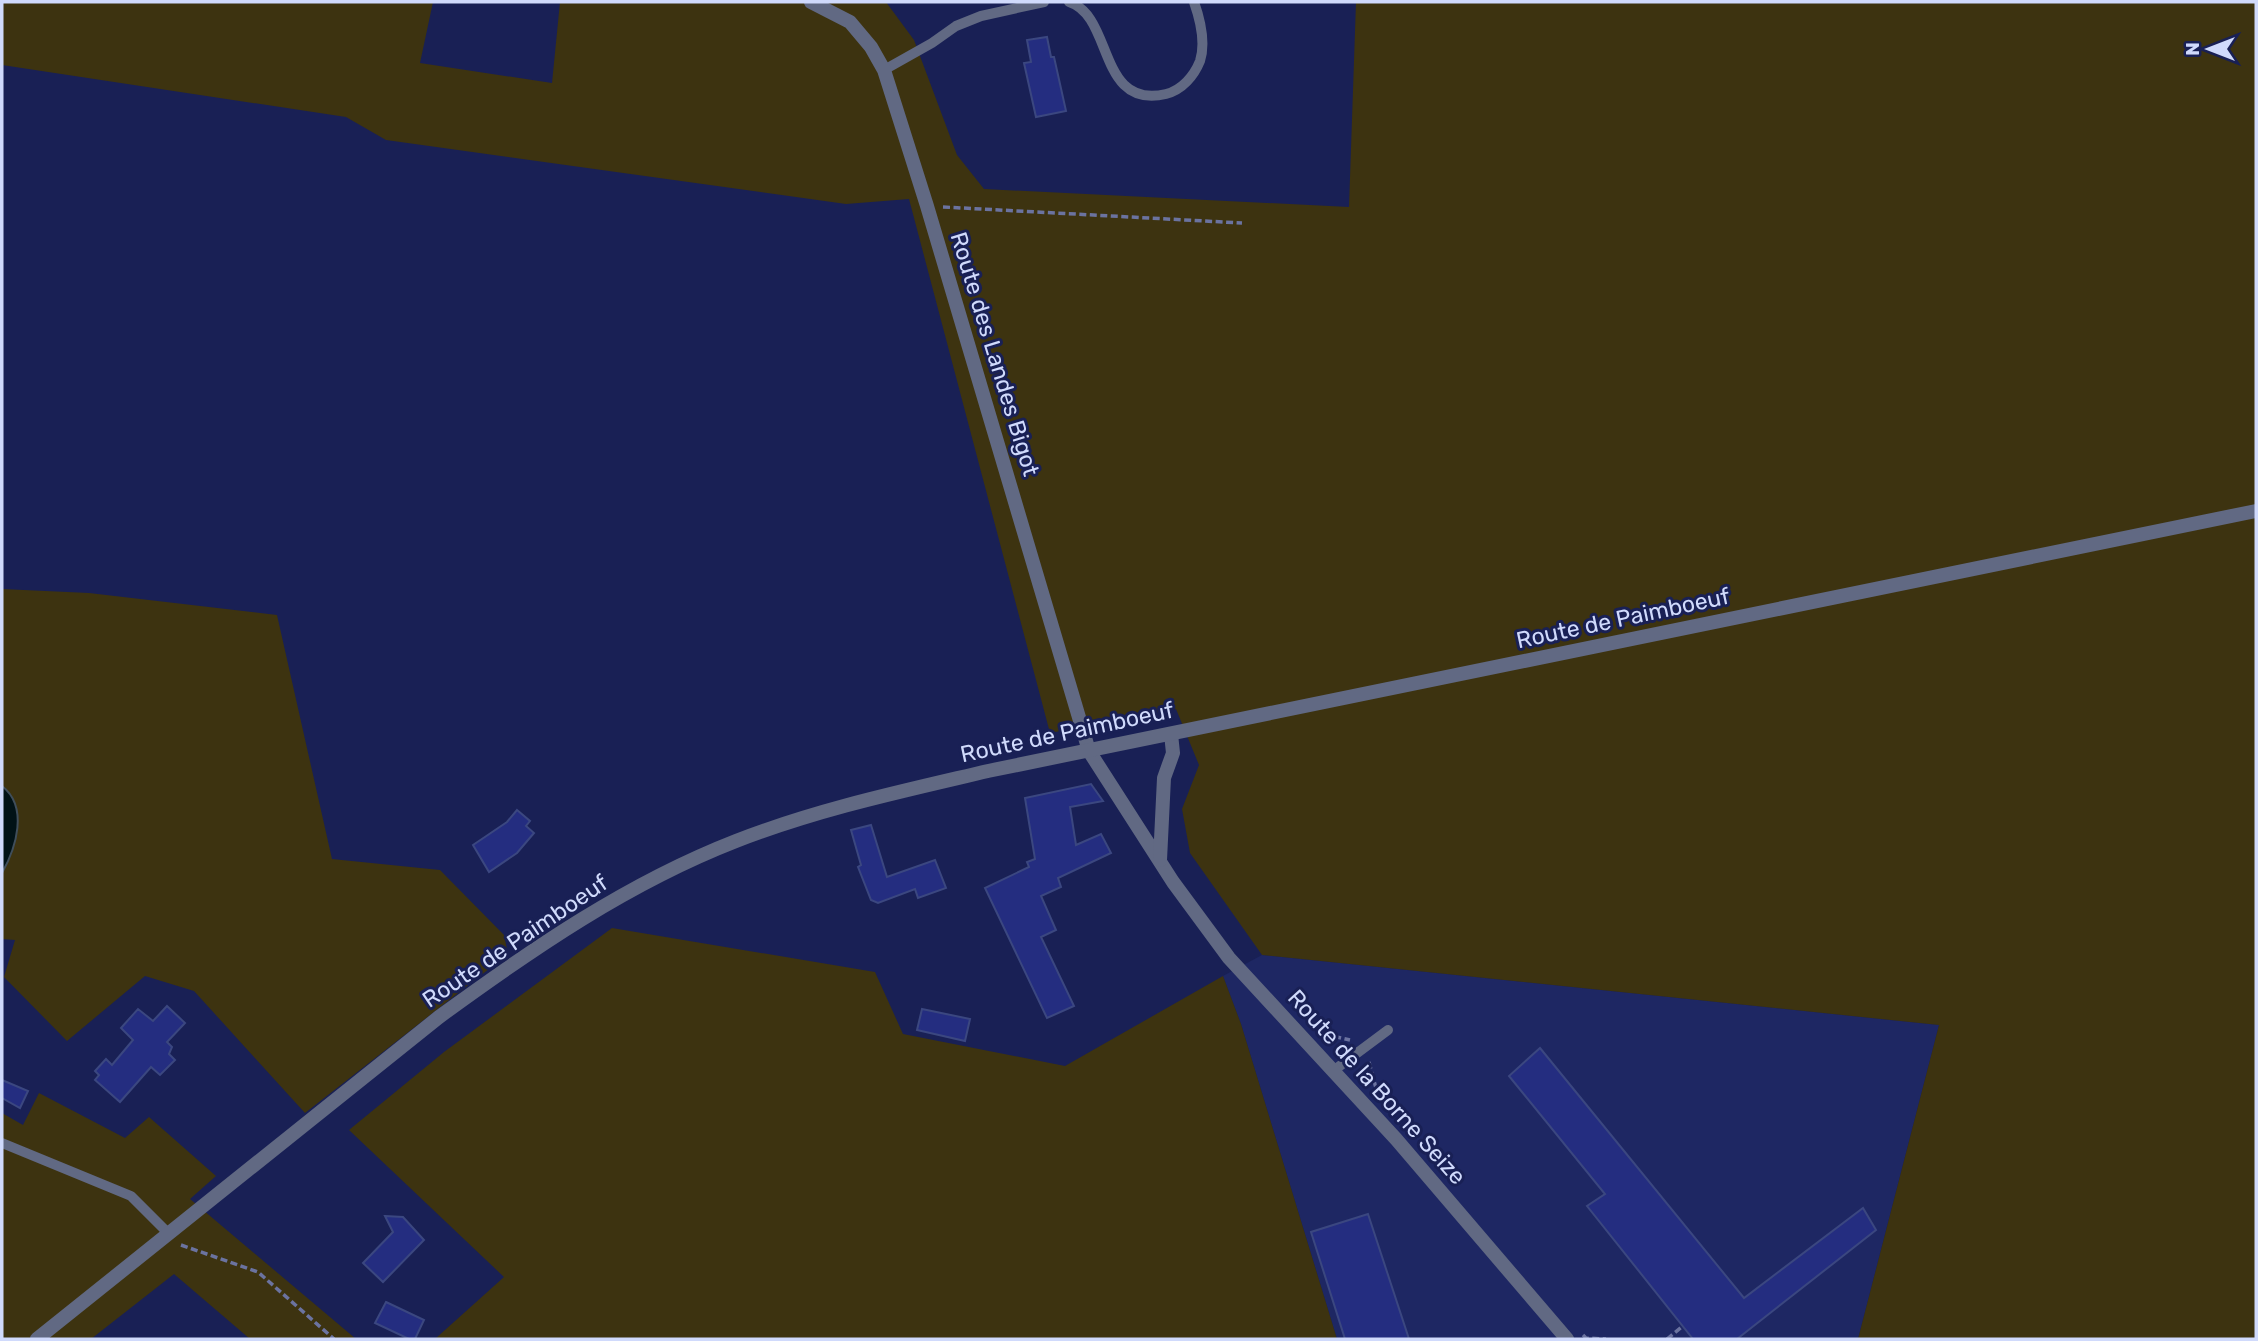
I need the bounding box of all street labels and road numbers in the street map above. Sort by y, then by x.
street label: Route des Landes Bigot [945,229,1045,479]
street label: Route de Paimboeuf [1514,582,1732,654]
street label: Route de Paimboeuf [958,696,1176,768]
street label: Route de Paimboeuf [417,869,613,1013]
street label: Route de la Borne Seize [1282,984,1472,1190]

